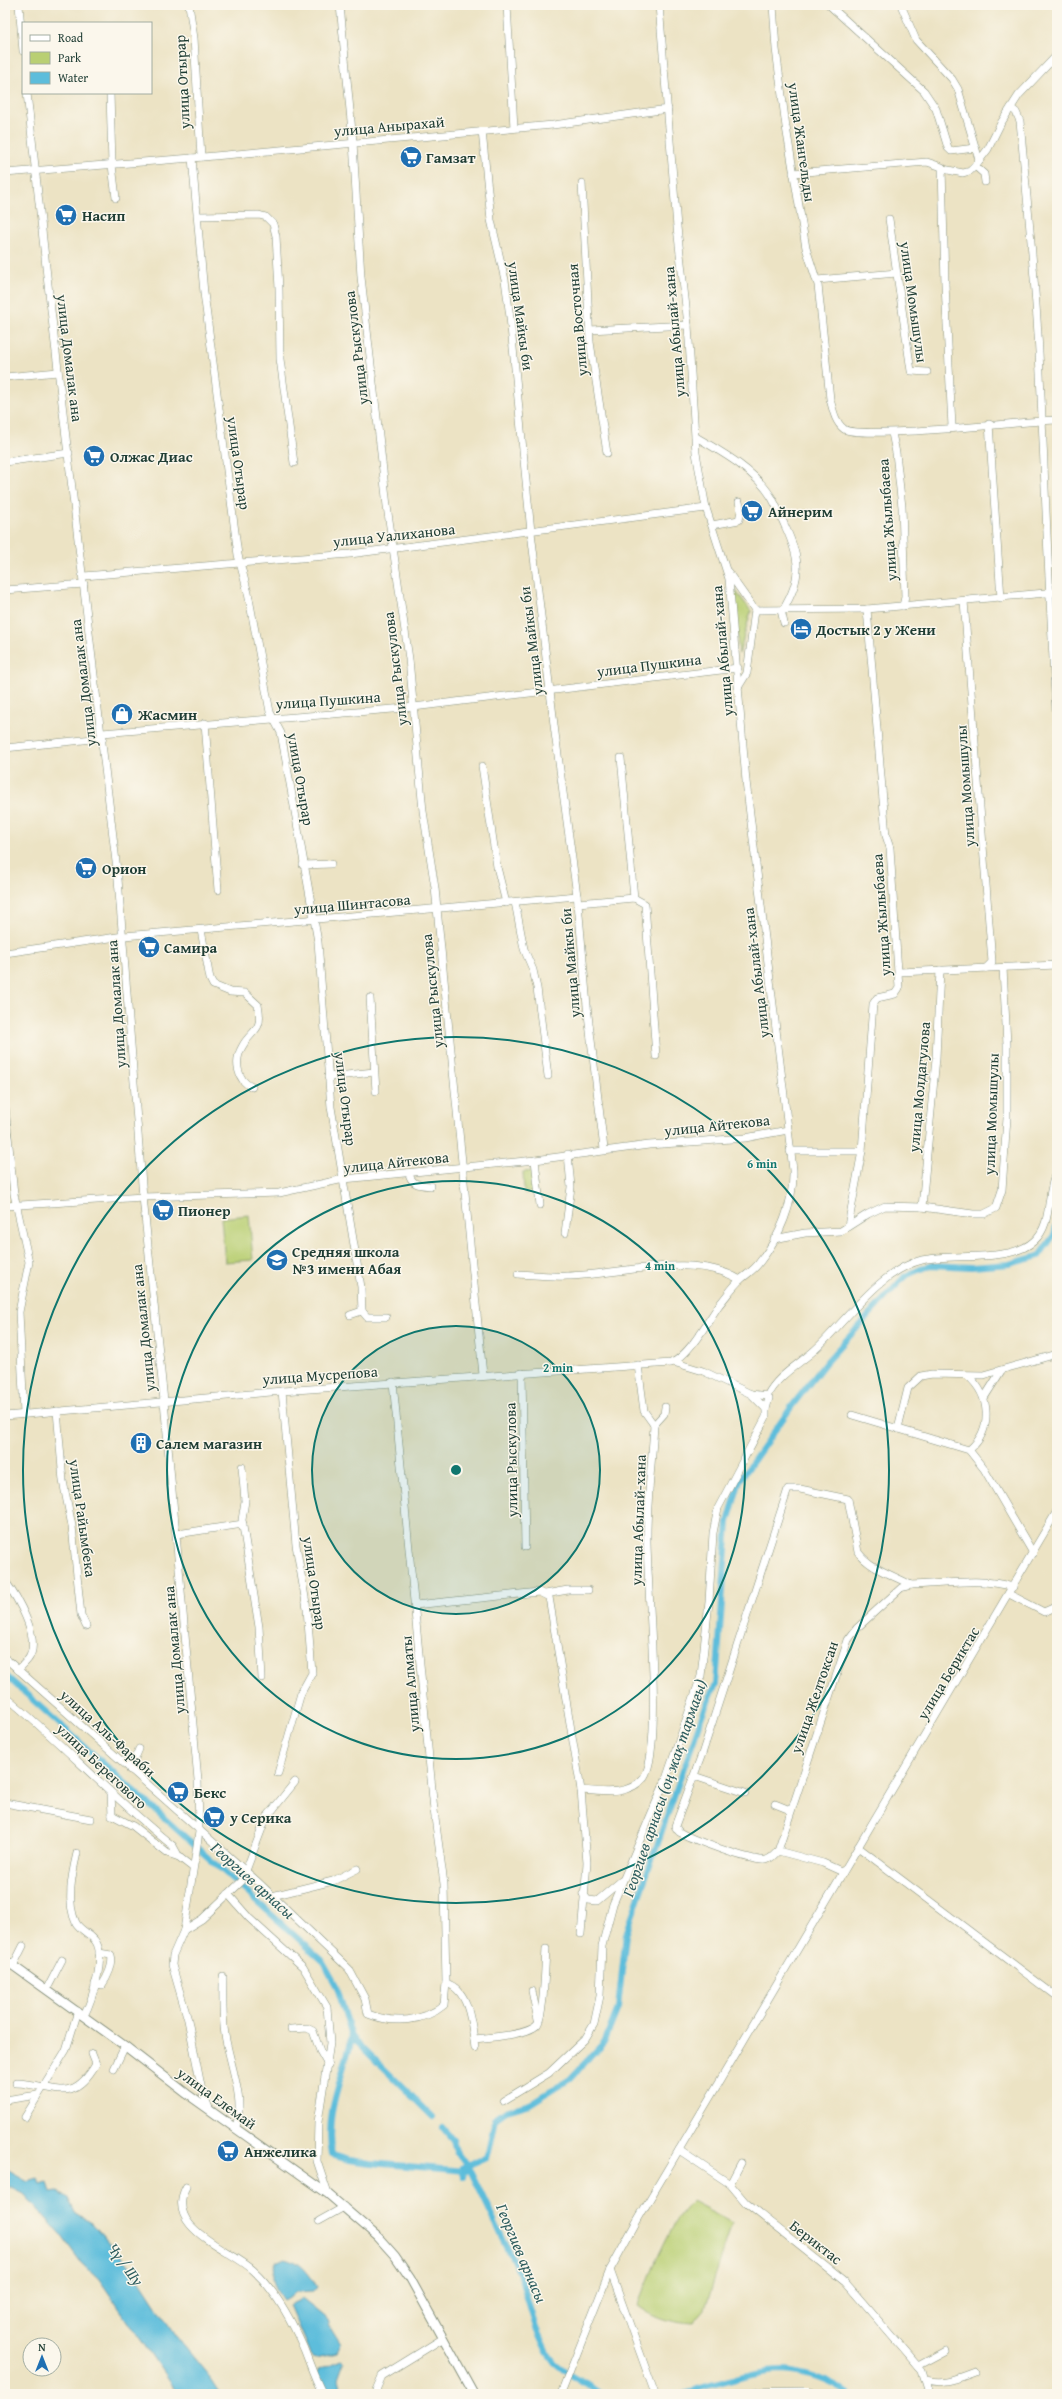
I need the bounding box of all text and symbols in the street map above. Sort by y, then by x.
legend [22,22,152,94]
text: Road [58,29,84,46]
street label: улица Отырар [169,35,195,130]
text: Park [58,49,82,66]
text: Water [58,69,88,86]
street label: улица Жангельды [783,80,821,204]
street label: улица Анырахай [332,111,445,141]
supermarket icon: Гамзат [398,144,424,170]
place label: Гамзат [426,147,477,168]
supermarket icon: Насип [53,202,79,228]
place label: Насип [82,205,125,226]
street label: улица Момышулы [895,239,933,364]
street label: улица Майкы би [503,259,539,372]
street label: улица Восточная [562,262,592,378]
street label: улица Абылай-хана [658,265,690,399]
street label: улица Рыскулова [338,289,374,407]
street label: улица Домалак ана [52,292,88,424]
street label: улица Отырар [222,414,256,511]
supermarket icon: Олжас Диас [81,443,107,469]
place label: Олжас Диас [110,446,193,467]
street label: улица Жылыбаева [872,457,902,583]
supermarket icon: Айнерим [739,498,765,524]
place label: Айнерим [768,501,833,522]
street label: улица Уалиханова [331,518,457,552]
street label: улица Абылай-хана [706,584,738,718]
street label: улица Майкы би [514,585,548,698]
street label: улица Рыскулова [377,610,413,728]
hotel icon: Достык 2 у Жени [788,616,814,642]
street label: улица Домалак ана [65,617,101,749]
place label: Достык 2 у Жени [815,619,936,640]
street label: улица Пушкина [595,648,703,682]
street label: улица Пушкина [274,686,382,714]
shop icon: Жасмин [109,701,135,727]
place label: Жасмин [137,704,197,725]
street label: улица Момышулы [950,724,980,849]
street label: улица Отырар [282,730,320,827]
street label: улица Жылыбаева [866,852,896,978]
supermarket icon: Орион [73,855,99,881]
place label: Орион [102,858,147,879]
street label: улица Шинтасова [292,888,412,920]
street label: улица Абылай-хана [737,906,775,1040]
street label: улица Майкы би [555,907,585,1020]
street label: улица Рыскулова [415,932,449,1050]
supermarket icon: Самира [136,934,162,960]
place label: Самира [164,937,217,958]
street label: улица Домалак ана [101,938,131,1070]
street label: улица Молдагулова [903,1020,935,1154]
street label: улица Отырар [330,1050,362,1147]
street label: улица Момышулы [978,1052,1004,1176]
street label: улица Айтекова [662,1109,772,1141]
street label: улица Айтекова [341,1146,451,1178]
text: 6 min [747,1155,777,1172]
supermarket icon: Пионер [150,1197,176,1223]
place label: Пионер [178,1200,231,1221]
place label: Средняя школа №3 имени Абая [292,1241,401,1279]
school or university icon: Средняя школа №3 имени Абая [264,1247,290,1273]
text: 4 min [645,1257,675,1274]
street label: улица Домалак ана [126,1262,160,1394]
text: 2 min [543,1359,573,1376]
street label: улица Мусрепова [261,1360,379,1390]
street label: улица Рыскулова [499,1402,523,1519]
building icon: Салем магазин [128,1430,154,1456]
place label: Салем магазин [156,1433,262,1454]
street label: улица Абылай-хана [625,1453,651,1587]
street label: улица Райымбека [64,1457,102,1579]
centre of rings [449,1463,463,1477]
street label: улица Отырар [298,1534,332,1631]
street label: улица Домалак ана [158,1584,190,1716]
street label: улица Бериктас [911,1622,984,1724]
street label: улица Алматы [395,1634,425,1734]
street label: улица Желтоксан [785,1638,843,1757]
water label: Георгиев арнасы (оң жақ тармағы) [615,1676,713,1901]
street label: улица Аль-Фараби [55,1684,160,1782]
street label: улица Берегового [51,1718,152,1814]
supermarket icon: Бекс [165,1779,191,1805]
place label: Бекс [194,1782,226,1803]
supermarket icon: у Серика [201,1804,227,1830]
place label: у Серика [229,1807,292,1828]
water label: Георгиев арнасы [205,1835,300,1924]
street label: улица Елемай [172,2061,261,2134]
supermarket icon: Анжелика [215,2138,241,2164]
place label: Анжелика [244,2141,317,2162]
water label: Георгиев арнасы [490,2199,554,2307]
street label: Бериктас [785,2215,847,2269]
water label: Чү / Шу [102,2237,150,2291]
north arrow [22,2337,62,2377]
text: N [38,2339,46,2355]

